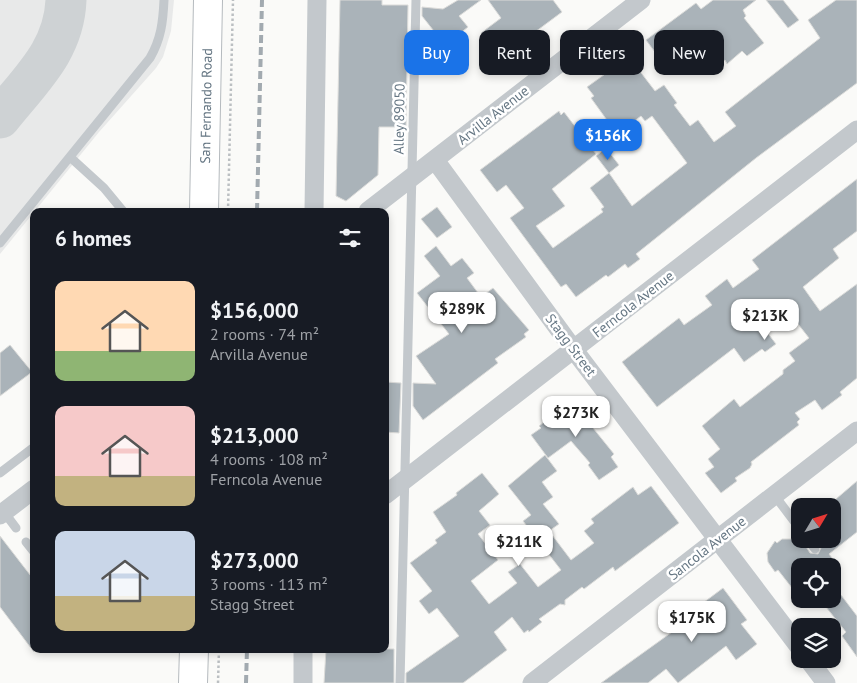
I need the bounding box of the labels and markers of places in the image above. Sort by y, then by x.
pin: $156K [573,119,643,161]
pin: $289K [427,292,497,334]
pin: $213K [730,298,800,341]
pin: $273K [541,396,611,438]
pin: $211K [484,524,554,567]
pin: $175K [657,600,727,643]

